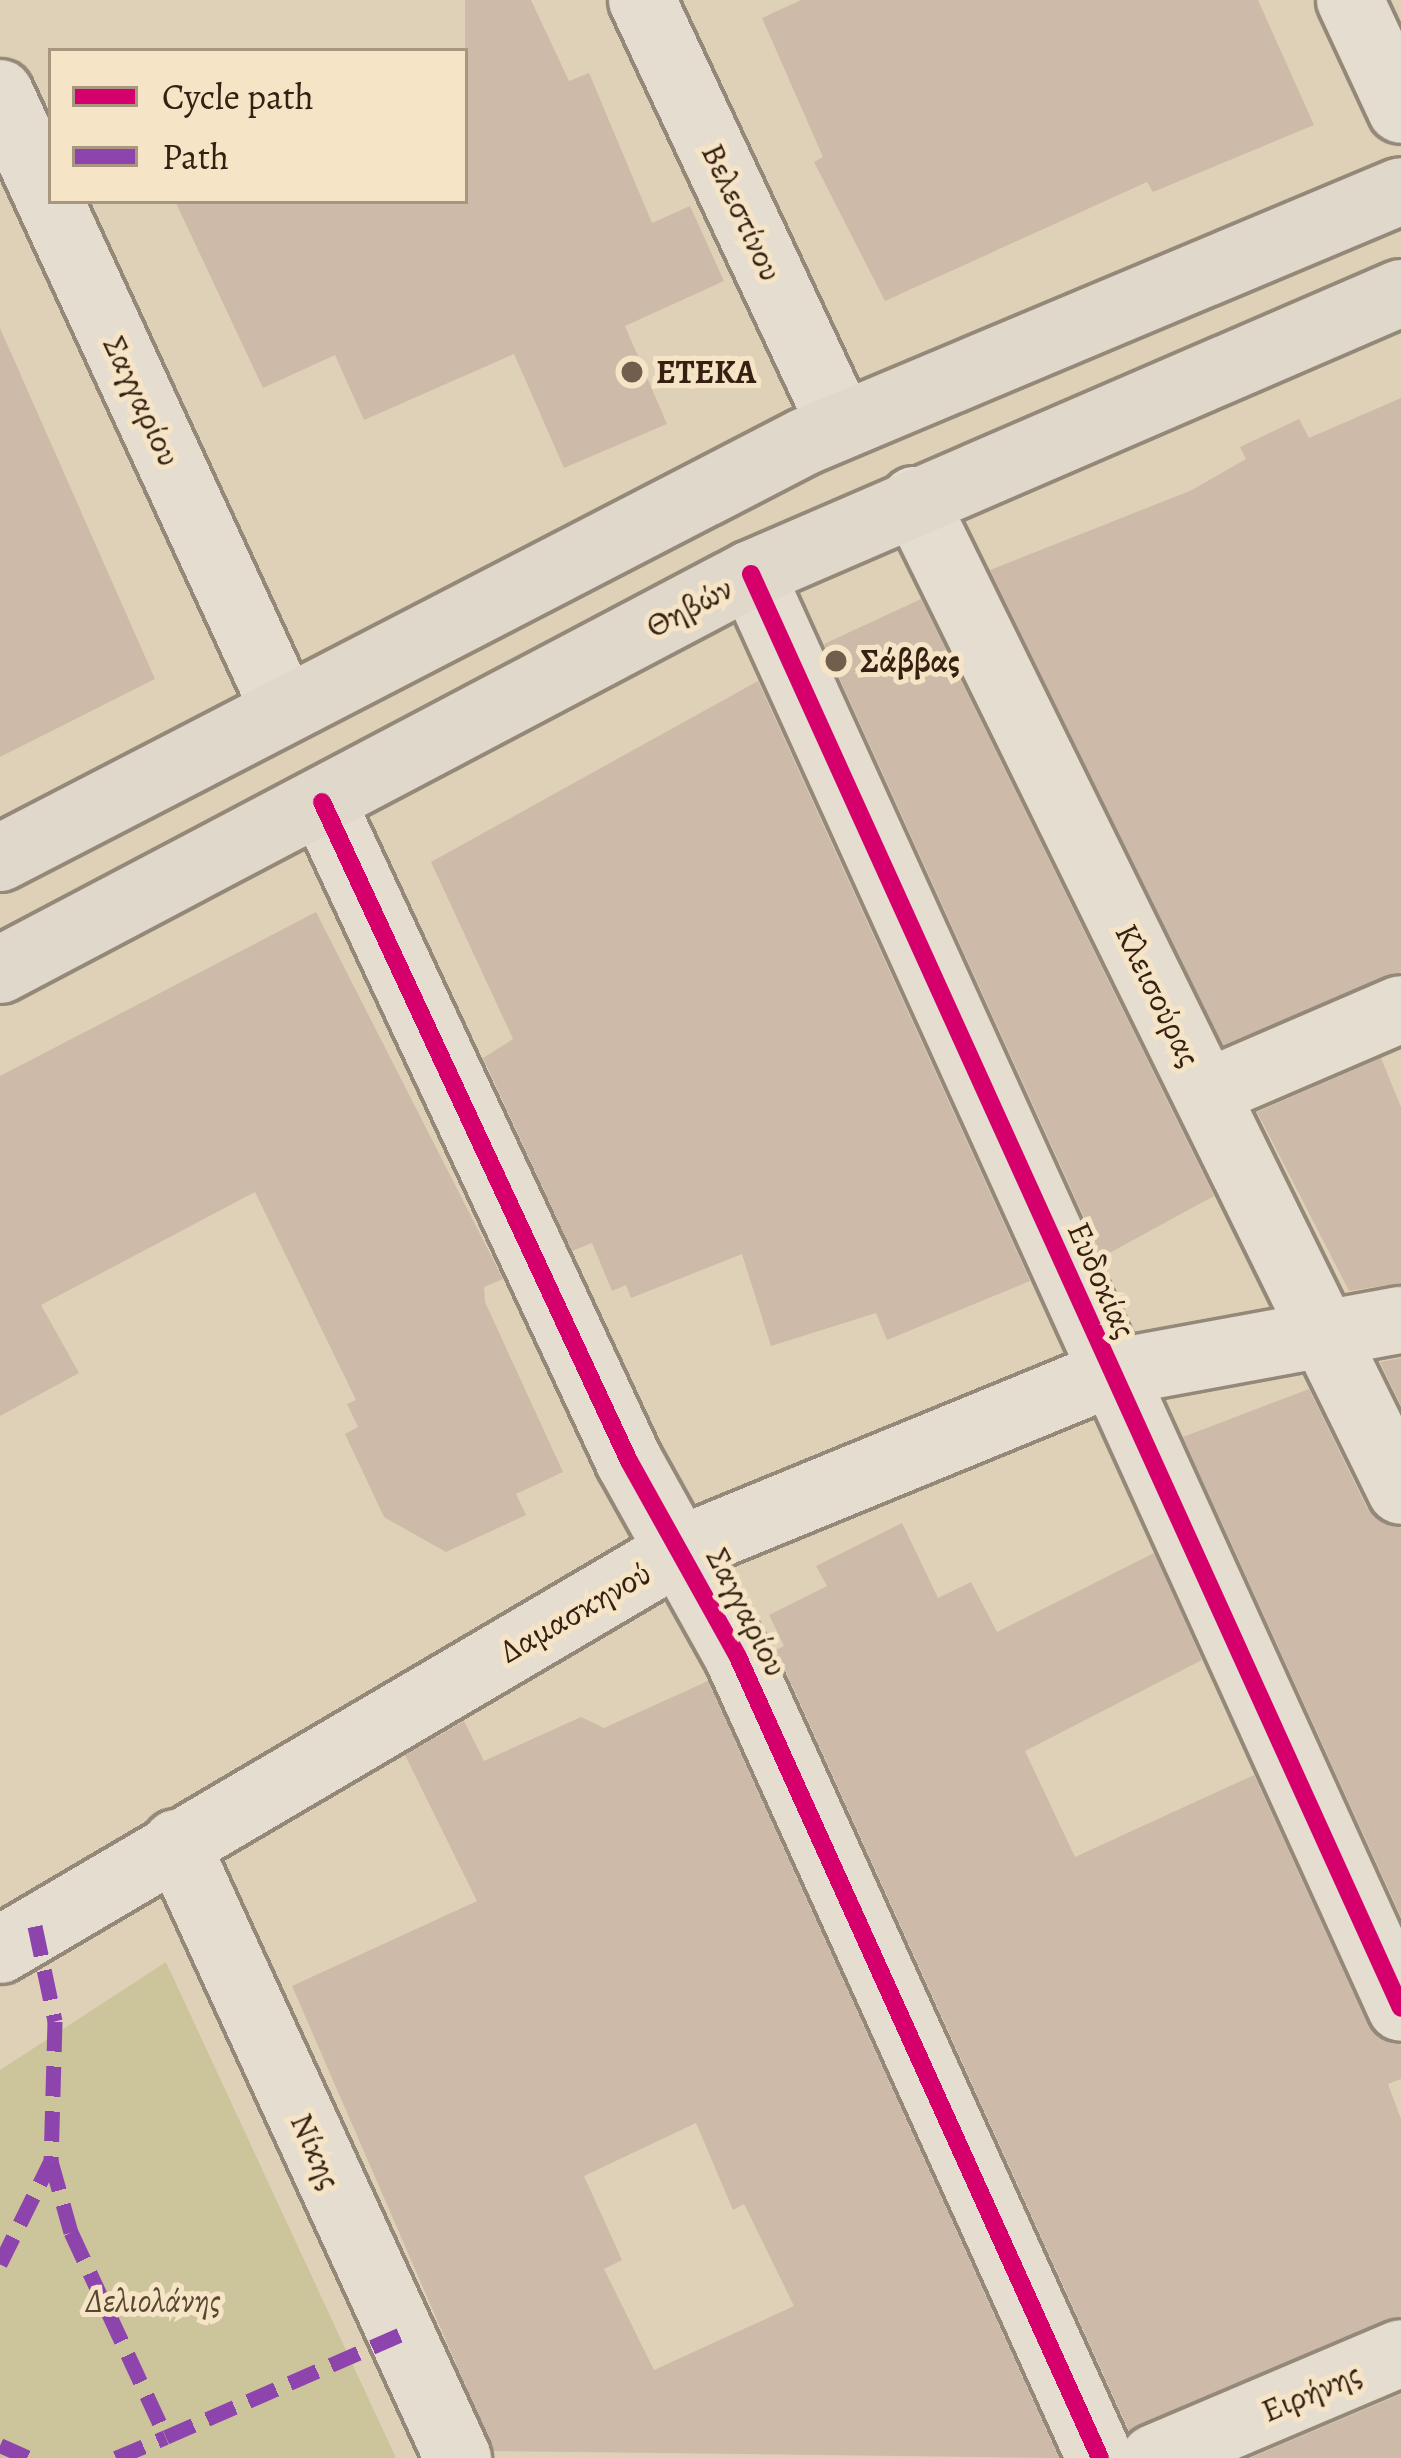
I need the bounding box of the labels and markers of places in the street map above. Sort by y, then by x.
place label: ΕΤΕΚΑ [656,352,756,392]
marker: ΕΤΕΚΑ [619,359,645,385]
place label: Σάββας [860,641,960,681]
marker: Σάββας [823,648,849,674]

